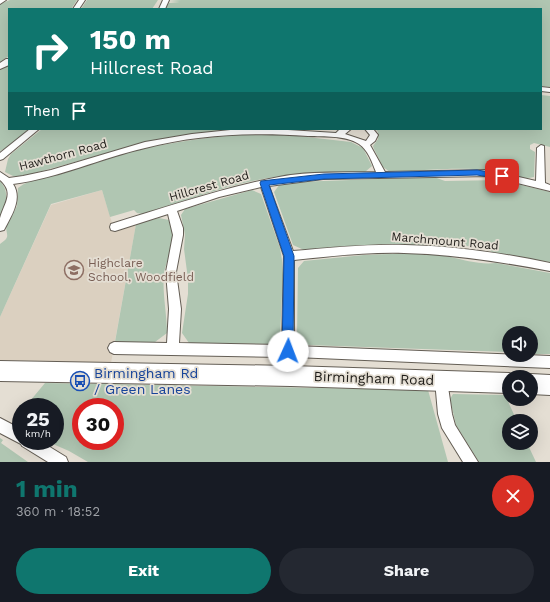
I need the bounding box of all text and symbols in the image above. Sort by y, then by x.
text: 150 m [90,23,171,56]
icon: right [24,24,76,76]
text: Hillcrest Road [90,57,214,78]
icon: arrive [68,100,90,122]
text: Then [24,102,60,120]
street label: Hawthorn Road [17,136,109,174]
pin [485,159,519,193]
icon: arrive [491,165,513,187]
street label: Hillcrest Road [167,168,251,204]
street label: Marchmount Road [391,229,499,253]
place label: Highclare School, Woodfield [88,256,194,284]
school or university icon: Highclare School, Woodfield [63,259,85,281]
map controls [502,326,538,450]
button: sound [502,326,538,362]
position arrow [267,330,309,372]
place label: Birmingham Rd / Green Lanes [94,365,198,397]
street label: Birmingham Road [313,368,435,388]
bus stop icon: Birmingham Rd / Green Lanes [69,370,91,392]
button: search [502,370,538,406]
speed limit sign: 30 [72,398,124,450]
text: 25 [26,407,50,431]
button: layers [502,414,538,450]
text: km/h [25,428,51,439]
text: 1 min [16,475,78,503]
button: close [492,475,534,517]
text: 360 m · 18:52 [16,504,100,519]
button: Exit [16,548,271,594]
button: Share [279,548,534,594]

